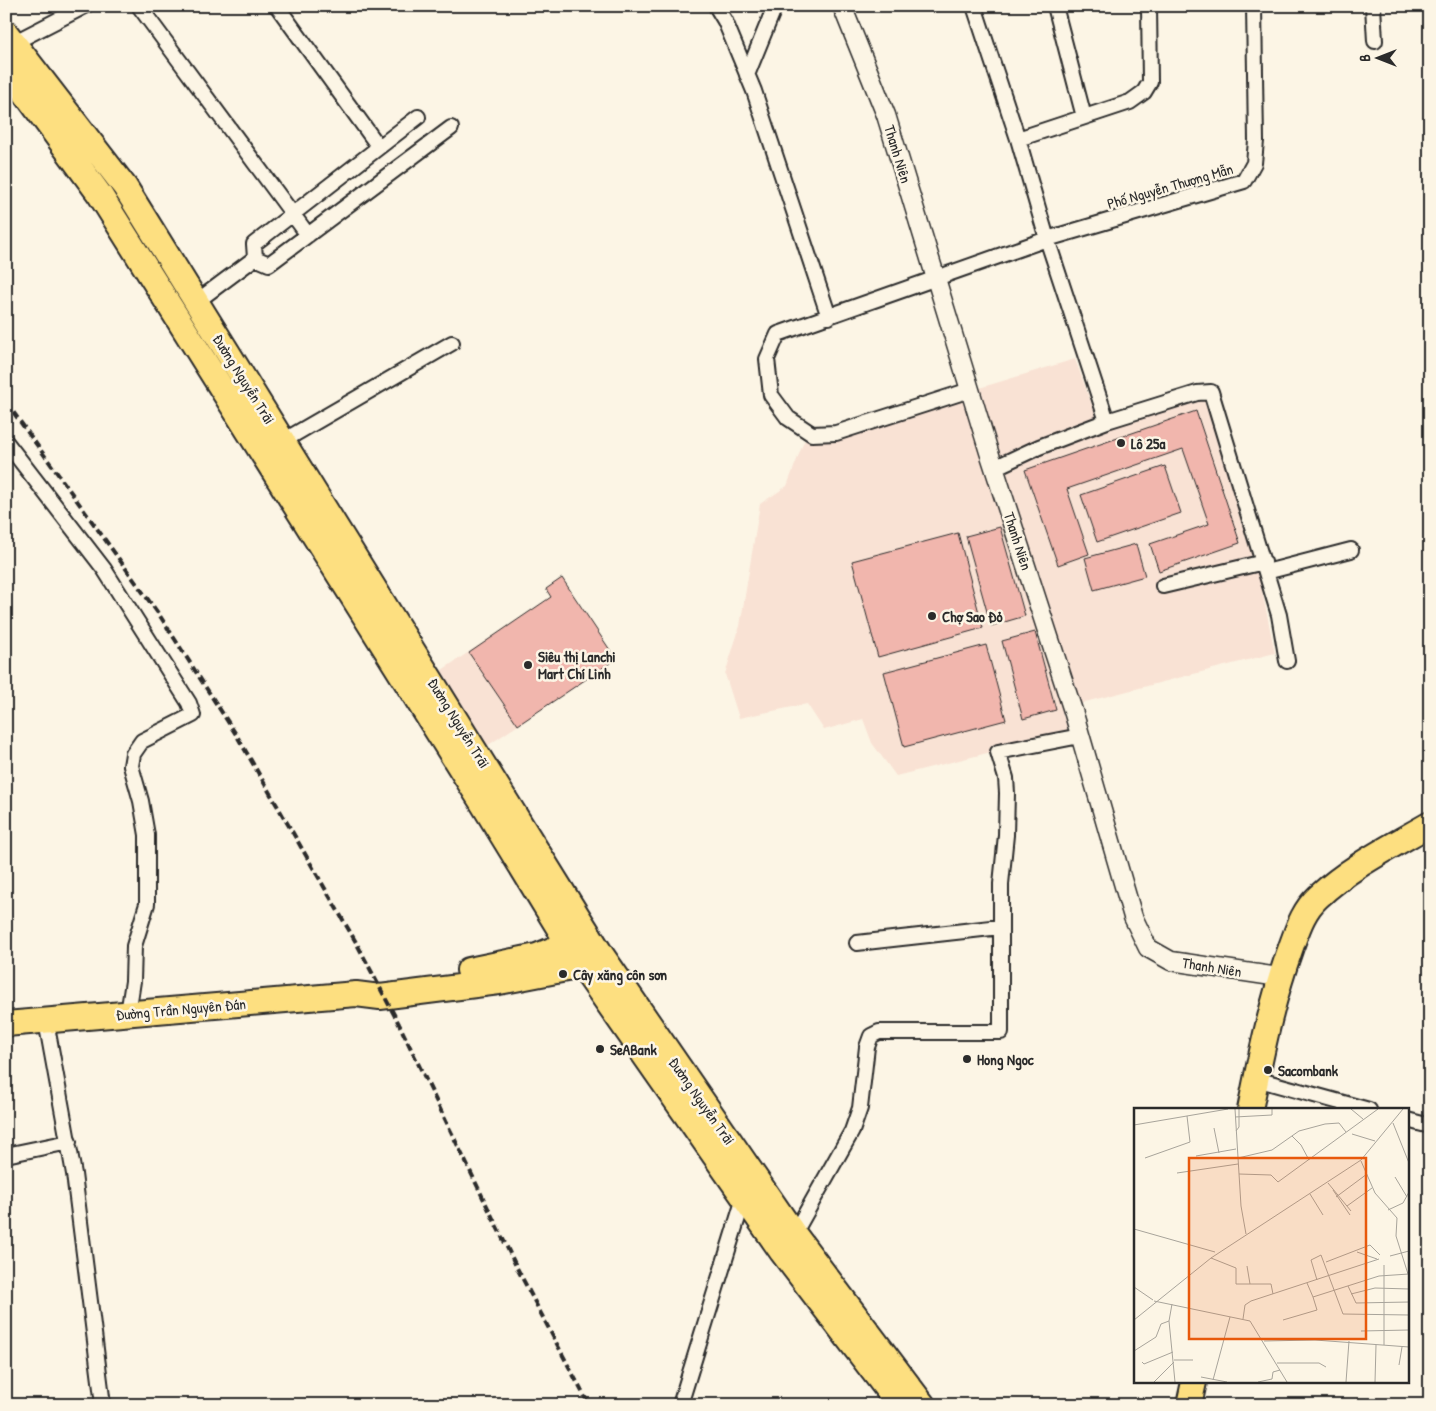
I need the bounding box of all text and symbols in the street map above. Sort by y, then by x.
north arrow [1354,32,1404,82]
text: B [1355,54,1374,62]
street label: Thanh Niên [879,122,917,186]
street label: Phố Nguyễn Thượng Mẫn [1105,158,1236,214]
street label: Đường Nguyễn Trãi [208,330,280,428]
place label: Lô 25a [1131,433,1165,454]
marker: Lô 25a [1115,437,1127,449]
street label: Thanh Niên [999,509,1037,573]
place label: Chợ Sao Đỏ [942,606,1003,627]
marker: Chợ Sao Đỏ [926,610,938,622]
place label: Siêu thị Lanchi Mart Chí Linh [538,646,616,684]
marker: Siêu thị Lanchi Mart Chí Linh [522,659,534,671]
street label: Đường Nguyễn Trãi [423,674,495,772]
street label: Thanh Niên [1181,952,1243,982]
place label: Cây xăng côn sơn [573,964,667,986]
marker: Cây xăng côn sơn [557,968,569,980]
street label: Đường Trần Nguyên Đán [115,993,247,1025]
place label: SeABank [610,1039,657,1060]
marker: SeABank [594,1043,606,1055]
place label: Hong Ngoc [977,1049,1035,1071]
street label: Đường Nguyễn Trãi [664,1053,740,1149]
marker: Hong Ngoc [961,1053,973,1065]
place label: Sacombank [1278,1060,1339,1081]
marker: Sacombank [1262,1064,1274,1076]
inset map [1134,1108,1408,1384]

